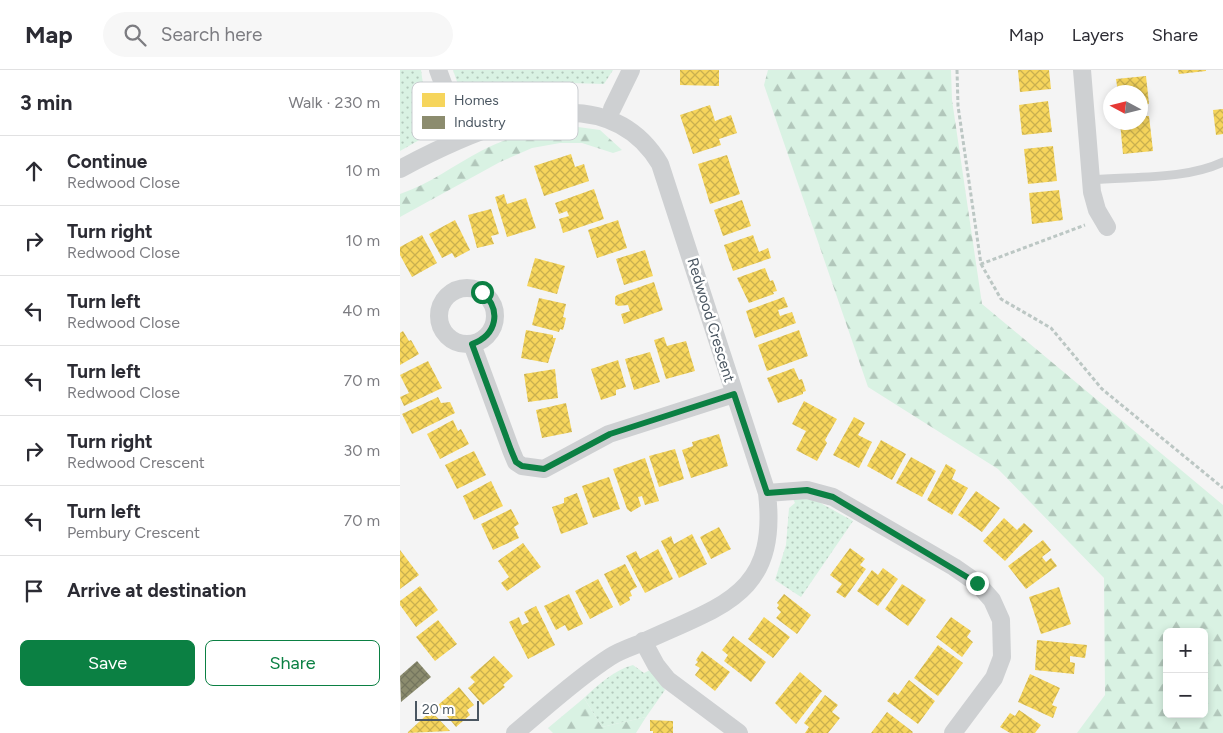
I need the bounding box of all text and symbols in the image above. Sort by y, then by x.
search box [103,12,453,57]
text: Map [25,20,73,49]
icon: search [121,21,149,49]
text: Search here [161,23,262,46]
text: Map [1009,24,1044,46]
text: Layers [1072,24,1124,46]
text: Share [1152,24,1198,46]
legend [412,82,578,140]
north arrow [1103,85,1148,130]
text: 3 min [20,90,72,115]
text: Homes [454,92,499,109]
text: Walk · 230 m [288,93,380,112]
text: Industry [454,114,506,131]
text: Continue [67,150,147,173]
icon: ahead [20,157,48,185]
text: 10 m [346,161,380,180]
text: Redwood Close [67,173,180,192]
text: Turn right [67,220,153,243]
icon: right [20,227,48,255]
text: 10 m [346,231,380,250]
text: Redwood Close [67,243,180,262]
street label: Redwood Crescent [683,256,739,385]
route start [471,281,494,304]
text: Turn left [67,290,141,313]
icon: left [20,297,48,325]
text: 40 m [342,301,380,320]
text: Redwood Close [67,313,180,332]
text: Turn left [67,360,141,383]
icon: left [20,367,48,395]
text: 70 m [344,371,380,390]
text: Redwood Close [67,383,180,402]
text: Turn right [67,430,153,453]
icon: right [20,437,48,465]
text: 30 m [343,441,380,460]
text: Redwood Crescent [67,453,205,472]
text: Turn left [67,500,141,523]
icon: left [20,507,48,535]
text: 70 m [344,511,380,530]
text: Pembury Crescent [67,523,200,542]
route end [966,572,989,595]
icon: arrive [20,577,48,605]
text: Arrive at destination [67,579,246,602]
map controls [1163,628,1208,718]
button: + [1163,628,1208,673]
button: Save [20,640,195,686]
button: Share [205,640,380,686]
button: − [1163,673,1208,718]
scale bar [415,698,479,721]
text: 20 m [422,701,454,718]

